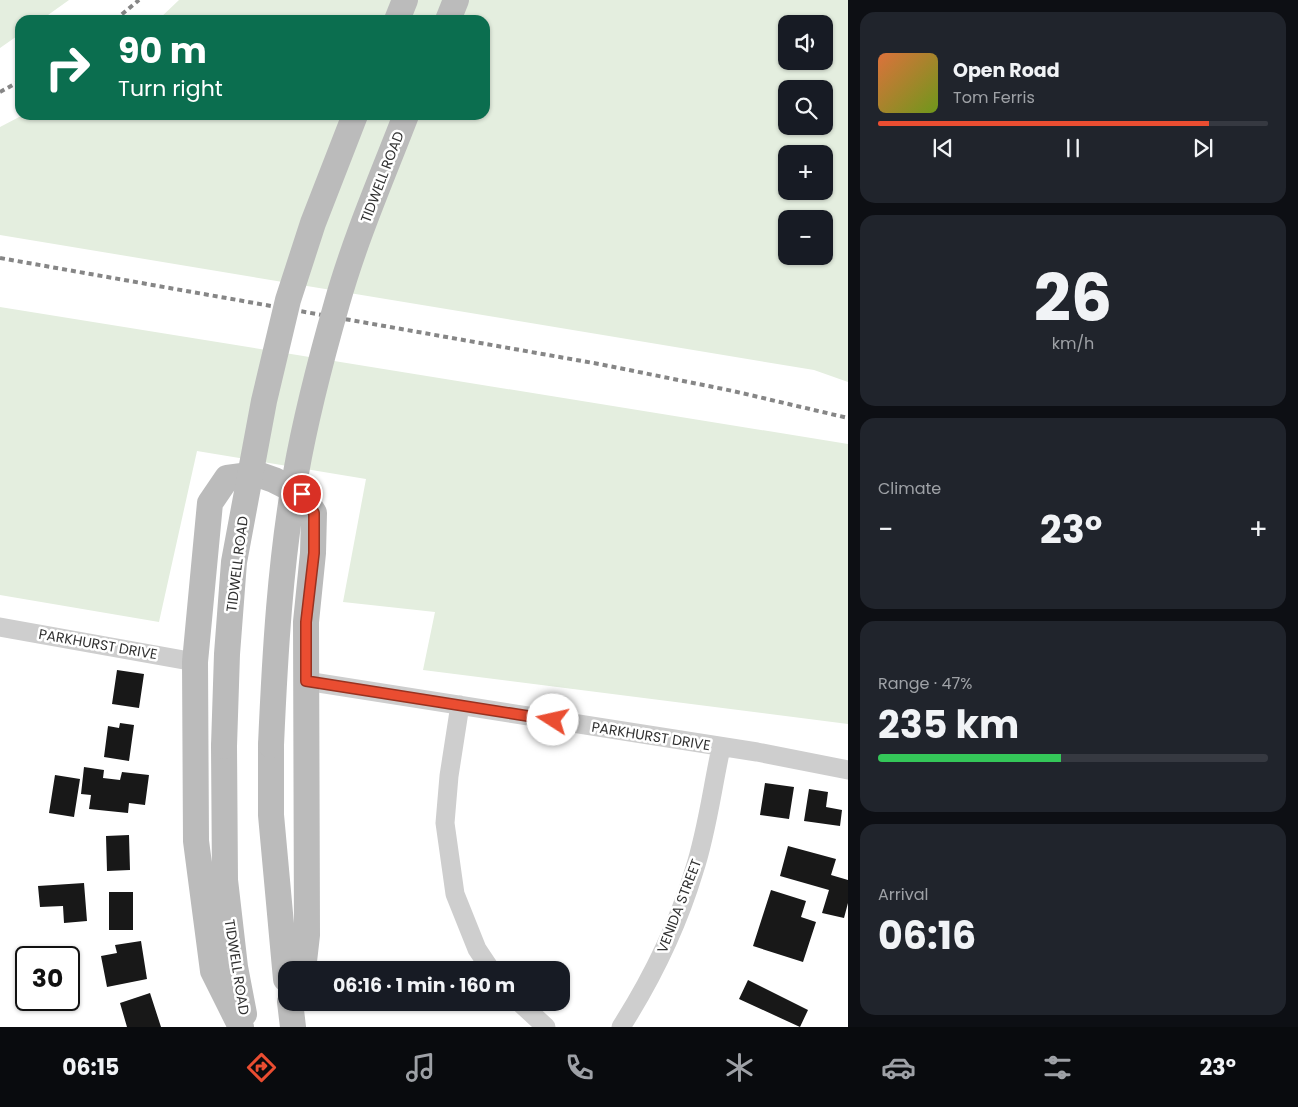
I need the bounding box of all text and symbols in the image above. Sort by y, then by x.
map controls [778,15,833,265]
button: sound [778,15,833,70]
text: 90 m [118,26,207,75]
icon: right [35,35,100,100]
text: Open Road [953,57,1060,84]
text: Turn right [118,73,223,104]
button: search [778,80,833,135]
text: Tom Ferris [953,86,1035,109]
street label: TIDWELL ROAD [355,128,409,226]
icon: previous [929,134,957,162]
icon: pause [1059,134,1087,162]
icon: next [1189,134,1217,162]
button: + [778,145,833,200]
button: − [778,210,833,265]
text: 26 [1034,253,1112,344]
text: km/h [1052,332,1094,355]
pin [281,473,323,515]
text: Climate [878,477,941,500]
icon: arrive [288,480,316,508]
text: 23° [1040,503,1102,556]
text: − [878,510,893,549]
text: + [1249,510,1268,549]
street label: TIDWELL ROAD [221,515,253,613]
street label: PARKHURST DRIVE [37,624,159,664]
text: Range · 47% [878,672,972,695]
position arrow [526,693,578,745]
text: 235 km [878,698,1019,751]
street label: PARKHURST DRIVE [590,717,712,755]
street label: VENIDA STREET [652,856,706,956]
text: Arrival [878,883,928,906]
text: 06:16 [878,909,976,962]
street label: TIDWELL ROAD [220,918,254,1016]
speed limit sign: 30 [15,946,80,1011]
text: 06:16 · 1 min · 160 m [333,972,515,999]
icon: directions [244,1050,279,1085]
icon: music [403,1050,438,1085]
icon: phone [562,1050,597,1085]
icon: climate [722,1050,757,1085]
icon: car [881,1050,916,1085]
icon: filters [1040,1050,1075,1085]
text: 06:15 [62,1052,119,1083]
text: 23° [1200,1052,1236,1083]

